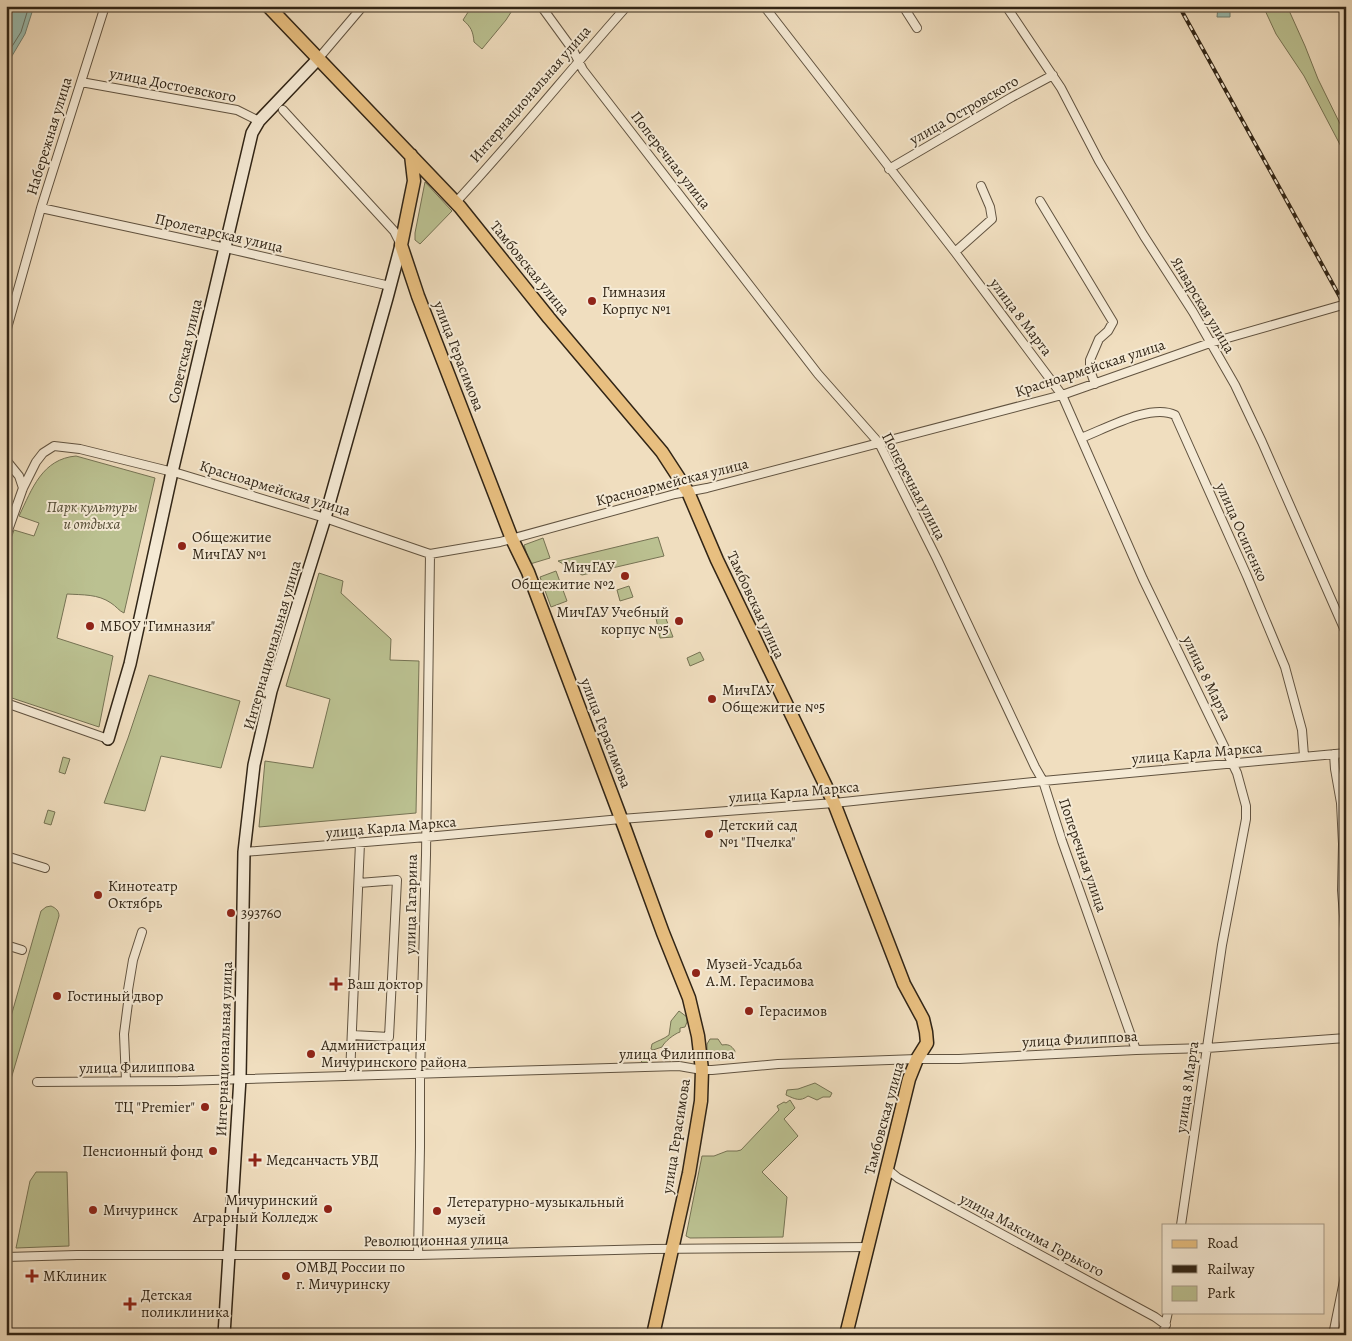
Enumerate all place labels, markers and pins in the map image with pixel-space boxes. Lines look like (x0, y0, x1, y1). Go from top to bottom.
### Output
place label: Гимназия Корпус №1 (602, 282, 671, 319)
marker: Гимназия Корпус №1 (586, 295, 598, 307)
place label: Общежитие МичГАУ №1 (192, 527, 272, 564)
marker: Общежитие МичГАУ №1 (176, 540, 188, 552)
place label: МичГАУ Общежитие №2 (511, 557, 615, 594)
marker: МичГАУ Общежитие №2 (619, 570, 631, 582)
place label: МичГАУ Учебный корпус №5 (556, 602, 669, 639)
marker: МичГАУ Учебный корпус №5 (673, 615, 685, 627)
place label: МБОУ "Гимназия" (100, 616, 215, 636)
marker: МБОУ "Гимназия" (84, 620, 96, 632)
place label: МичГАУ Общежитие №5 (722, 680, 825, 717)
marker: МичГАУ Общежитие №5 (706, 693, 718, 705)
place label: Детский сад №1 "Пчелка" (719, 815, 798, 852)
marker: Детский сад №1 "Пчелка" (703, 828, 715, 840)
place label: Кинотеатр Октябрь (108, 876, 178, 913)
marker: Кинотеатр Октябрь (92, 889, 104, 901)
place label: 393760 (241, 903, 282, 923)
marker: 393760 (225, 907, 237, 919)
place label: Музей-Усадьба А.М. Герасимова (705, 954, 814, 991)
marker: Музей-Усадьба А.М. Герасимова (690, 967, 702, 979)
place label: Ваш доктор (347, 974, 423, 994)
marker: Ваш доктор (329, 977, 343, 991)
place label: Гостиный двор (67, 986, 163, 1006)
marker: Гостиный двор (51, 990, 63, 1002)
place label: Герасимов (759, 1001, 827, 1021)
marker: Герасимов (743, 1005, 755, 1017)
place label: Администрация Мичуринского района (320, 1035, 467, 1072)
marker: Администрация Мичуринского района (305, 1048, 317, 1060)
place label: ТЦ "Premier" (115, 1097, 195, 1117)
marker: ТЦ "Premier" (199, 1101, 211, 1113)
place label: Пенсионный фонд (82, 1141, 203, 1161)
marker: Пенсионный фонд (207, 1145, 219, 1157)
place label: Медсанчасть УВД (266, 1150, 379, 1170)
marker: Медсанчасть УВД (248, 1153, 262, 1167)
place label: Мичуринский Аграрный Колледж (192, 1190, 318, 1227)
place label: Летературно-музыкальный музей (447, 1192, 624, 1229)
place label: Мичуринск (103, 1200, 178, 1220)
marker: Мичуринский Аграрный Колледж (322, 1203, 334, 1215)
marker: Мичуринск (87, 1204, 99, 1216)
marker: Летературно-музыкальный музей (431, 1205, 443, 1217)
place label: ОМВД России по г. Мичуринску (296, 1257, 405, 1294)
place label: МКлиник (43, 1266, 107, 1286)
marker: МКлиник (25, 1269, 39, 1283)
marker: ОМВД России по г. Мичуринску (280, 1270, 292, 1282)
place label: Детская поликлиника (141, 1285, 229, 1322)
marker: Детская поликлиника (123, 1297, 137, 1311)

